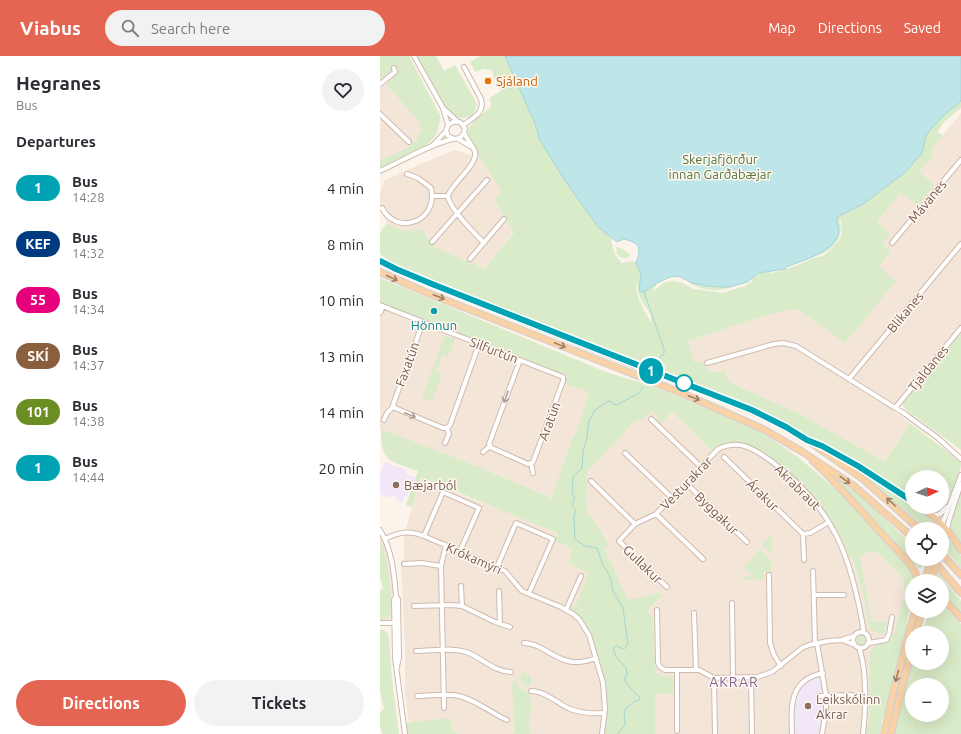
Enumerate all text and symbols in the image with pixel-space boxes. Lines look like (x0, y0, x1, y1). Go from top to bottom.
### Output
search box (105, 10, 385, 46)
text: Viabus (20, 17, 81, 39)
icon: search (119, 17, 141, 39)
text: Search here (151, 20, 230, 37)
text: Map (768, 20, 796, 36)
text: Directions (818, 20, 882, 36)
text: Saved (904, 20, 941, 36)
button: heart (322, 69, 364, 111)
text: Hegranes (16, 72, 101, 94)
place label: Sjáland (496, 74, 538, 88)
marker: Sjáland (483, 76, 493, 86)
text: Bus (16, 98, 37, 112)
text: Departures (16, 133, 96, 150)
park label: Skerjafjörður innan Garðabæjar (669, 152, 772, 181)
text: Bus (72, 173, 98, 190)
street label: Mávanes (905, 177, 949, 225)
text: 1 (34, 180, 42, 196)
text: 4 min (327, 180, 364, 197)
text: 14:28 (72, 190, 105, 204)
text: Bus (72, 229, 98, 246)
text: KEF (25, 236, 51, 252)
text: 8 min (327, 236, 364, 253)
text: 14:32 (72, 246, 105, 260)
one-way arrow (385, 275, 397, 282)
text: Bus (72, 285, 98, 302)
street label: Blikanes (884, 289, 926, 335)
text: 55 (30, 292, 46, 308)
text: 10 min (318, 292, 364, 309)
one-way arrow (433, 294, 445, 302)
text: 14:34 (72, 302, 105, 316)
marker: Hönnun (429, 306, 439, 316)
place label: Hönnun (411, 318, 457, 332)
street label: Silfurtún (468, 334, 520, 366)
street label: Faxatún (393, 340, 421, 388)
text: Bus (72, 341, 98, 358)
one-way arrow (554, 342, 566, 350)
street label: Tjaldanes (905, 342, 951, 394)
text: SKÍ (27, 348, 49, 364)
text: 13 min (318, 348, 364, 365)
text: 14:37 (72, 358, 105, 372)
line badge: 1 (638, 358, 664, 384)
text: 1 (647, 363, 655, 379)
unlabelled marker (675, 374, 693, 392)
one-way arrow (502, 390, 510, 402)
one-way arrow (688, 395, 700, 403)
text: Bus (72, 397, 98, 414)
street label: Aratún (536, 400, 562, 442)
text: 101 (26, 404, 50, 420)
text: 14 min (318, 404, 364, 421)
one-way arrow (404, 411, 416, 419)
text: 14:38 (72, 414, 105, 428)
text: Bus (72, 453, 98, 470)
street label: Vesturakrar (657, 454, 715, 512)
text: 1 (34, 460, 42, 476)
text: 20 min (318, 460, 364, 477)
street label: Akrabraut (772, 461, 824, 513)
text: 14:44 (72, 470, 105, 484)
north arrow (905, 470, 949, 514)
map controls (905, 470, 949, 722)
one-way arrow (839, 475, 850, 484)
street label: Árakur (744, 476, 783, 514)
place label: Bæjarból (404, 478, 457, 492)
marker: Bæjarból (391, 480, 401, 490)
street label: Byggakur (692, 489, 742, 537)
one-way arrow (885, 498, 896, 507)
button: locate (905, 522, 949, 566)
street label: Krókamýri (444, 540, 504, 576)
street label: Gullakur (621, 542, 665, 586)
button: layers (905, 574, 949, 618)
button: + (905, 626, 949, 670)
one-way arrow (893, 669, 900, 682)
district label: AKRAR (709, 674, 759, 690)
button: − (905, 678, 949, 722)
button: Directions (16, 680, 186, 726)
button: Tickets (194, 680, 364, 726)
place label: Leikskólinn Akrar (816, 692, 880, 721)
marker: Leikskólinn Akrar (803, 701, 813, 711)

